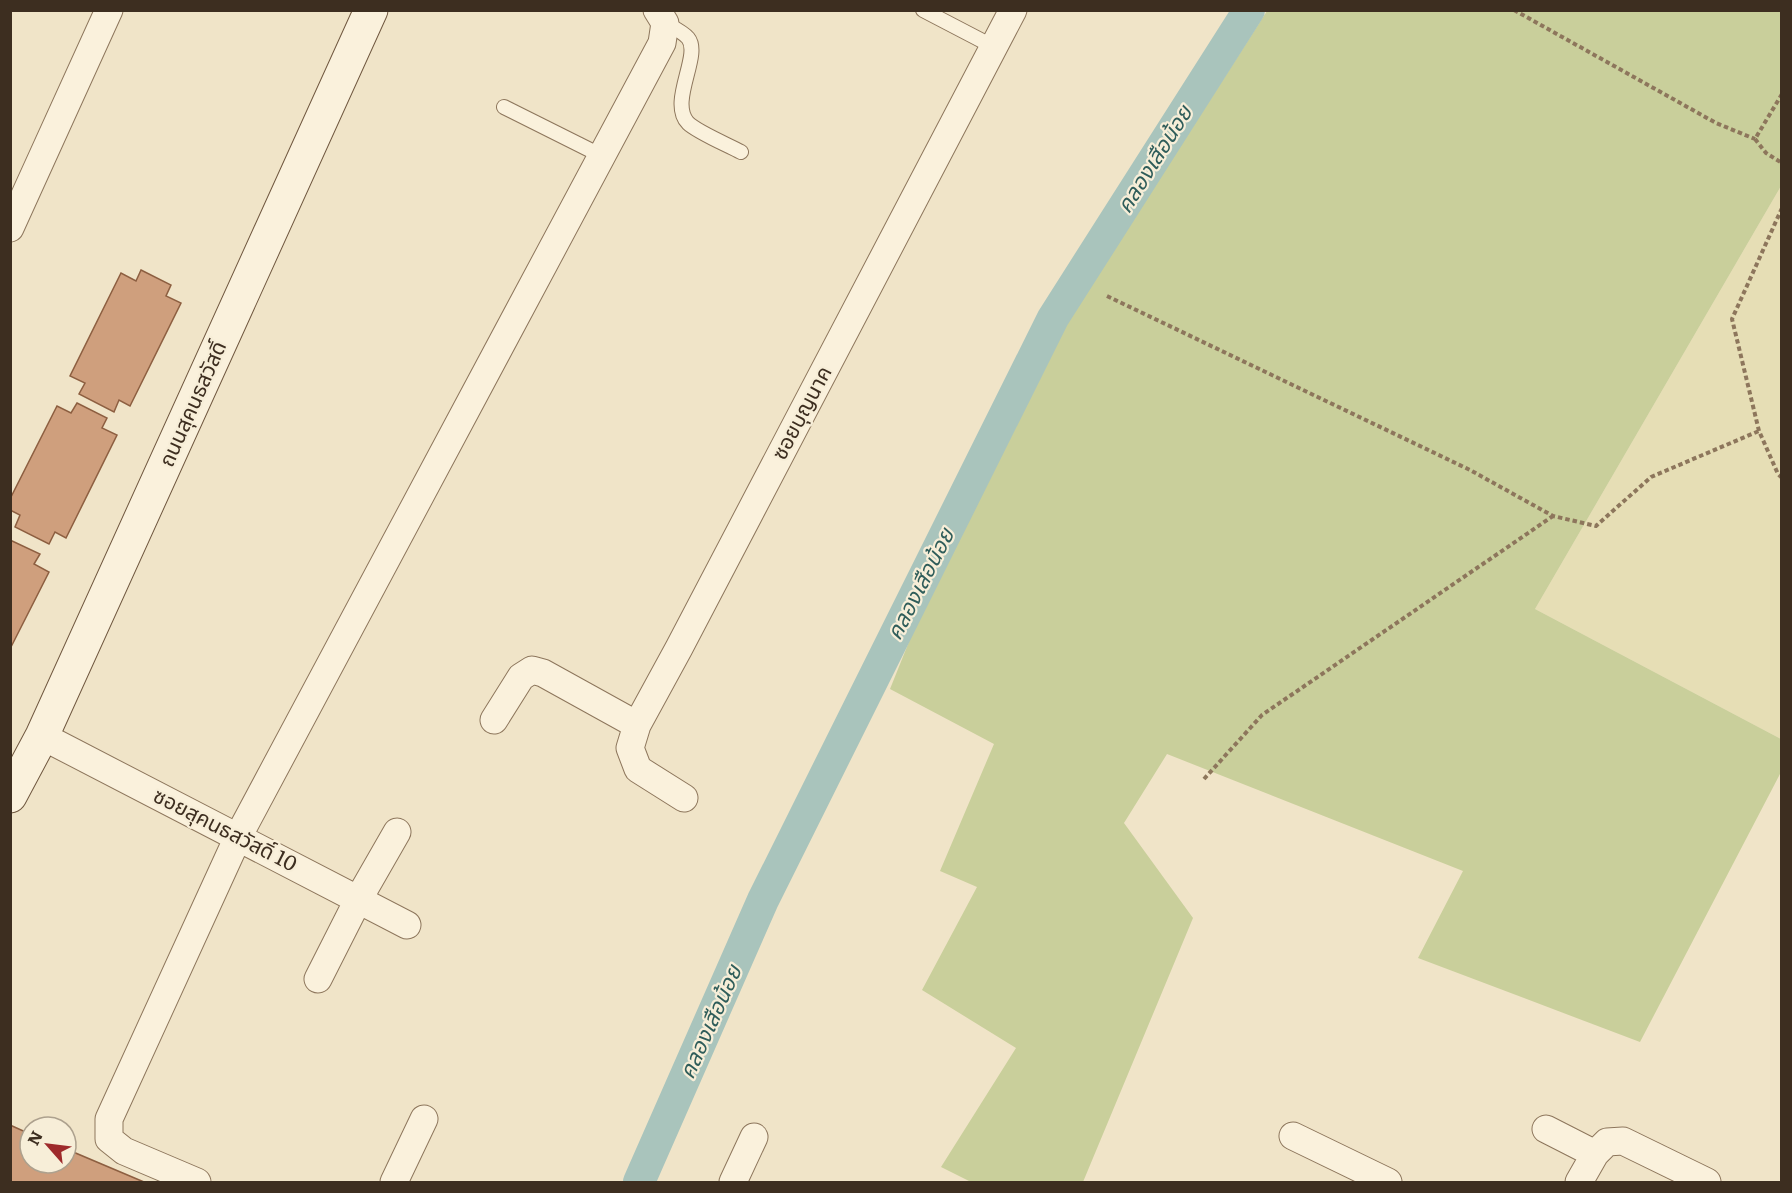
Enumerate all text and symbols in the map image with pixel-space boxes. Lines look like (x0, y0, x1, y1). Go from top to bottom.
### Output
water label: คลองเสือน้อย (1107, 96, 1200, 218)
street label: ถนนสุคนธสวัสดิ์ (149, 335, 232, 471)
street label: ซอยบุญนาค (762, 359, 837, 464)
water label: คลองเสือน้อย (876, 520, 962, 645)
street label: ซอยสุคนธสวัสดิ์ 10 (149, 778, 303, 877)
water label: คลองเสือน้อย (669, 958, 749, 1083)
north arrow (18, 1115, 78, 1175)
text: N (20, 1126, 48, 1149)

